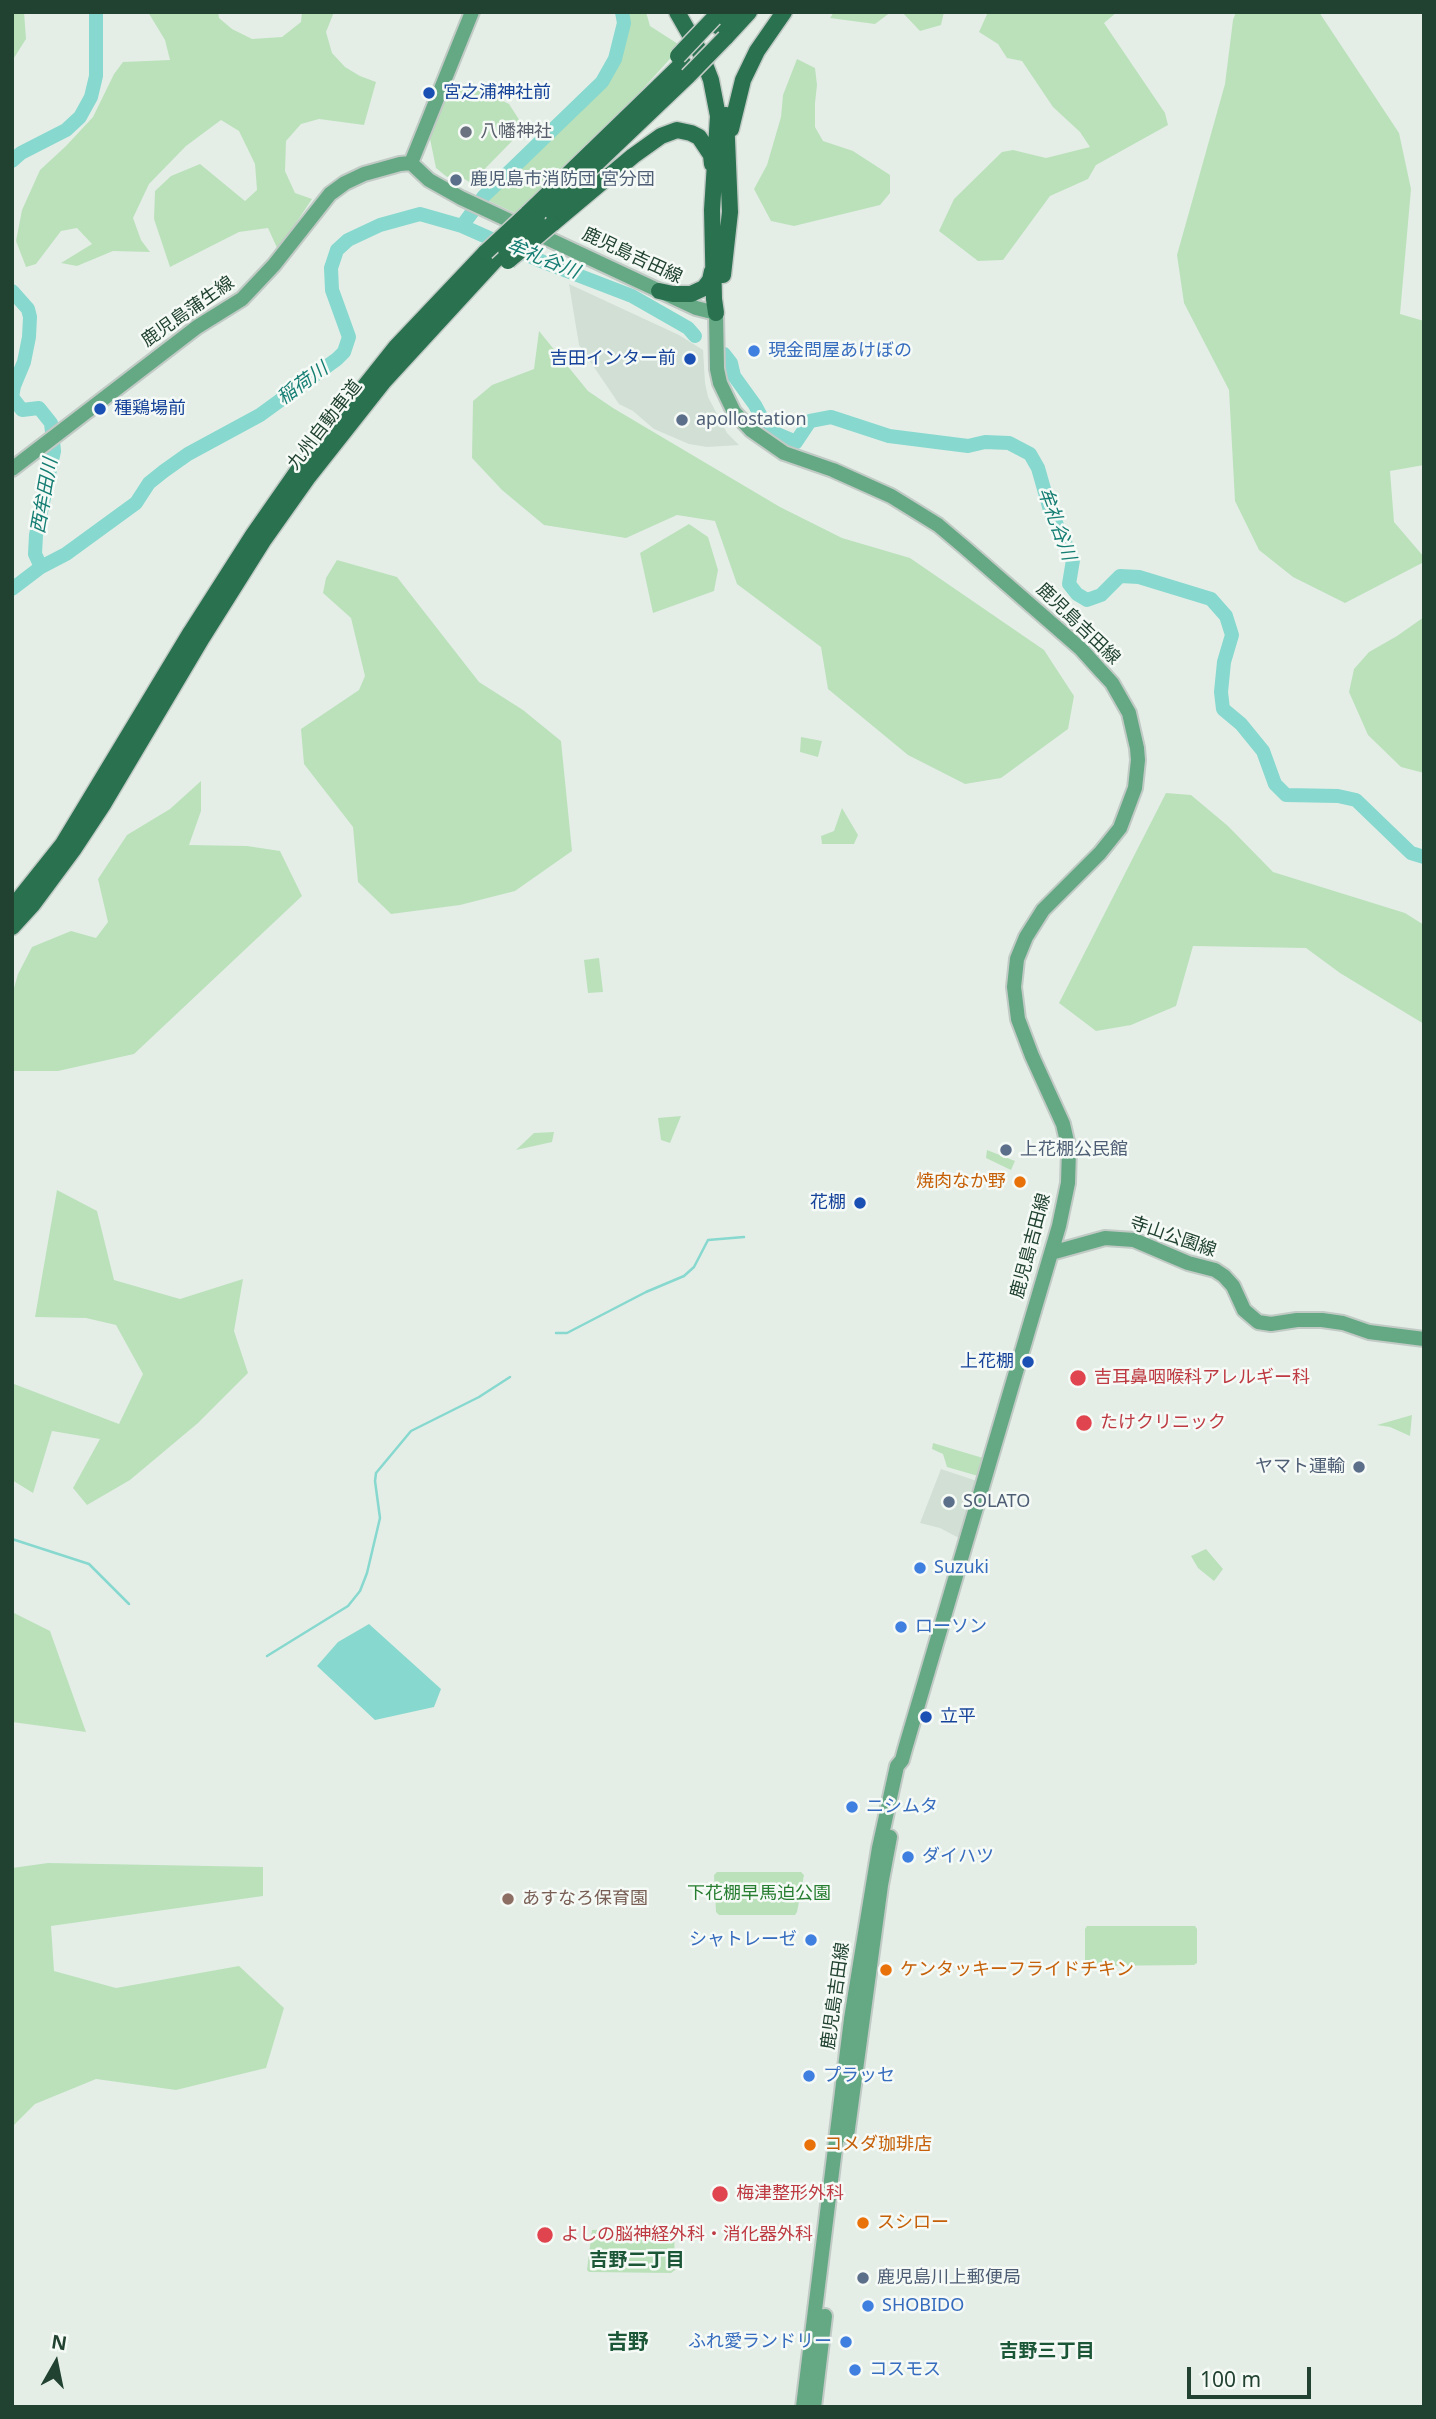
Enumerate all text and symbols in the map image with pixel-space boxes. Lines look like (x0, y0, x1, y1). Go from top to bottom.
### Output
place label: 宮之浦神社前 (443, 82, 551, 104)
marker: 宮之浦神社前 (421, 85, 437, 101)
place label: 八幡神社 (480, 121, 552, 143)
marker: 八幡神社 (458, 124, 474, 140)
place label: 鹿児島市消防団 宮分団 (470, 169, 655, 191)
marker: 鹿児島市消防団 宮分団 (448, 172, 464, 188)
street label: 鹿児島吉田線 (578, 223, 686, 289)
water label: 牟礼谷川 (503, 234, 583, 284)
street label: 鹿児島蒲生線 (138, 272, 238, 352)
place label: 現金問屋あけぼの (768, 340, 912, 362)
marker: 現金問屋あけぼの (746, 343, 762, 359)
place label: 吉田インター前 (550, 348, 676, 370)
marker: 吉田インター前 (682, 351, 698, 367)
water label: 稲荷川 (273, 358, 333, 410)
street label: 九州自動車道 (283, 376, 367, 474)
place label: 種鶏場前 (114, 398, 186, 420)
marker: 種鶏場前 (92, 401, 108, 417)
place label: apollostation (696, 409, 807, 431)
marker: apollostation (674, 412, 690, 428)
water label: 西牟田川 (27, 457, 63, 535)
water label: 牟礼谷川 (1032, 484, 1080, 564)
street label: 鹿児島吉田線 (1032, 579, 1124, 669)
place label: 上花棚公民館 (1020, 1139, 1128, 1161)
marker: 上花棚公民館 (998, 1142, 1014, 1158)
place label: 焼肉なか野 (916, 1171, 1006, 1193)
marker: 焼肉なか野 (1012, 1174, 1028, 1190)
street label: 鹿児島吉田線 (1007, 1191, 1055, 1301)
place label: 花棚 (810, 1192, 846, 1214)
marker: 花棚 (852, 1195, 868, 1211)
street label: 寺山公園線 (1127, 1212, 1219, 1262)
place label: 上花棚 (960, 1351, 1014, 1373)
marker: 上花棚 (1020, 1354, 1036, 1370)
place label: 吉耳鼻咽喉科アレルギー科 (1094, 1367, 1310, 1389)
marker: 吉耳鼻咽喉科アレルギー科 (1068, 1368, 1088, 1388)
place label: たけクリニック (1100, 1412, 1226, 1434)
marker: たけクリニック (1074, 1413, 1094, 1433)
place label: ヤマト運輸 (1255, 1456, 1345, 1478)
marker: ヤマト運輸 (1351, 1459, 1367, 1475)
place label: SOLATO (963, 1491, 1030, 1513)
marker: SOLATO (941, 1494, 957, 1510)
place label: Suzuki (934, 1557, 989, 1579)
marker: Suzuki (912, 1560, 928, 1576)
place label: ローソン (915, 1616, 987, 1638)
marker: ローソン (893, 1619, 909, 1635)
place label: 立平 (940, 1706, 976, 1728)
marker: 立平 (918, 1709, 934, 1725)
place label: ニシムタ (866, 1796, 938, 1818)
marker: ニシムタ (844, 1799, 860, 1815)
place label: ダイハツ (922, 1846, 994, 1868)
marker: ダイハツ (900, 1849, 916, 1865)
park label: 下花棚早馬迫公園 (687, 1883, 831, 1905)
place label: あすなろ保育園 (522, 1888, 648, 1910)
marker: あすなろ保育園 (500, 1891, 516, 1907)
place label: シャトレーゼ (689, 1929, 797, 1951)
marker: シャトレーゼ (803, 1932, 819, 1948)
street label: 鹿児島吉田線 (818, 1941, 854, 2051)
place label: ケンタッキーフライドチキン (900, 1959, 1134, 1981)
marker: ケンタッキーフライドチキン (878, 1962, 894, 1978)
place label: プラッセ (823, 2065, 895, 2087)
marker: プラッセ (801, 2068, 817, 2084)
place label: コメダ珈琲店 (824, 2134, 932, 2156)
marker: コメダ珈琲店 (802, 2137, 818, 2153)
place label: 梅津整形外科 (736, 2183, 844, 2205)
marker: 梅津整形外科 (710, 2184, 730, 2204)
place label: スシロー (877, 2212, 949, 2234)
marker: スシロー (855, 2215, 871, 2231)
place label: よしの脳神経外科・消化器外科 (561, 2224, 813, 2246)
marker: よしの脳神経外科・消化器外科 (535, 2225, 555, 2245)
district label: 吉野二丁目 (590, 2250, 684, 2272)
place label: 鹿児島川上郵便局 (877, 2267, 1021, 2289)
marker: 鹿児島川上郵便局 (855, 2270, 871, 2286)
place label: SHOBIDO (882, 2295, 964, 2317)
marker: SHOBIDO (860, 2298, 876, 2314)
north arrow (21, 2328, 91, 2398)
text: N (50, 2328, 69, 2356)
district label: 吉野 (607, 2330, 649, 2356)
place label: ふれ愛ランドリー (688, 2331, 832, 2353)
marker: ふれ愛ランドリー (838, 2334, 854, 2350)
district label: 吉野三丁目 (1000, 2341, 1094, 2363)
scale bar (1191, 2352, 1315, 2396)
place label: コスモス (869, 2359, 941, 2381)
marker: コスモス (847, 2362, 863, 2378)
text: 100 m (1200, 2365, 1261, 2393)

